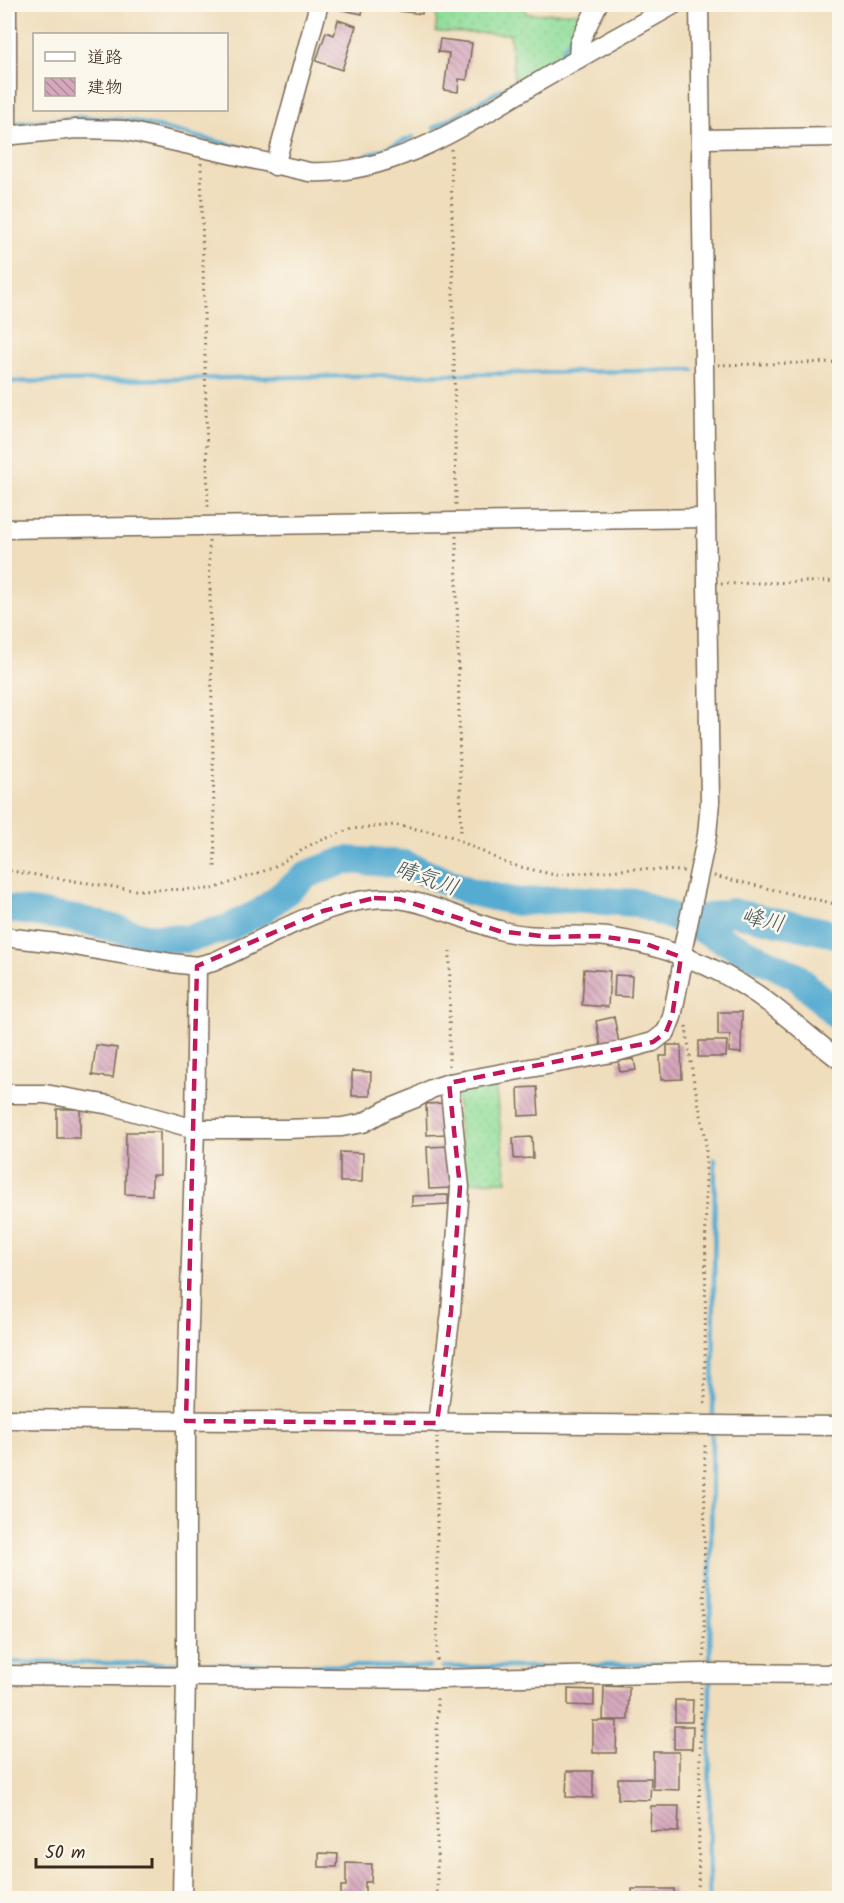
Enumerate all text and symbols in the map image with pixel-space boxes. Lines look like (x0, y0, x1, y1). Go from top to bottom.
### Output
legend (33, 33, 228, 111)
text: 道路 (87, 44, 123, 73)
text: 建物 (87, 74, 123, 103)
water label: 晴気川 (389, 852, 463, 907)
water label: 峰川 (737, 900, 788, 943)
scale bar (36, 1831, 152, 1869)
text: 50 m (45, 1839, 85, 1868)

